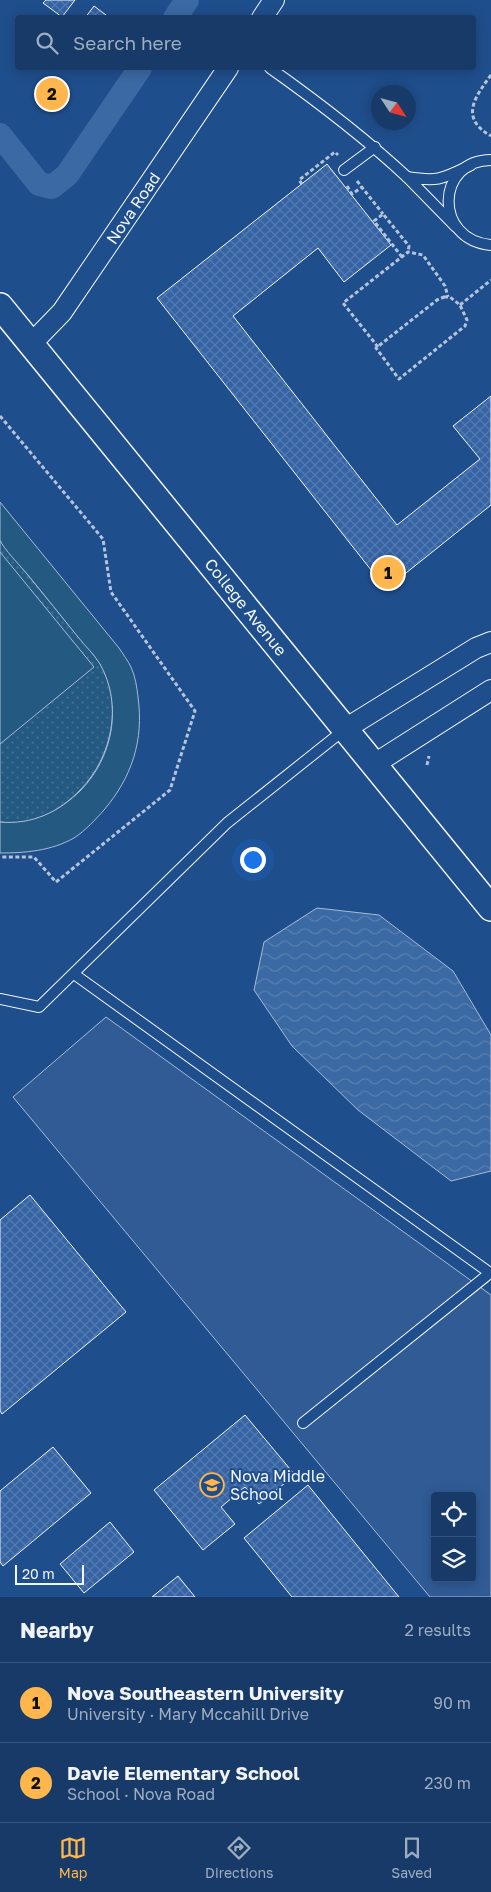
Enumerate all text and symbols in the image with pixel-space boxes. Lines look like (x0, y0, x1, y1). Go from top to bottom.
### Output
search box (15, 15, 476, 70)
icon: search (33, 29, 61, 57)
text: Search here (73, 31, 182, 54)
pin: 2 (36, 75, 68, 113)
north arrow (371, 85, 416, 130)
street label: Nova Road (102, 168, 164, 248)
street label: College Avenue (201, 554, 291, 660)
pin: 1 (372, 554, 404, 592)
your location (240, 847, 266, 873)
place label: Nova Middle School (230, 1466, 325, 1504)
school or university icon: Nova Middle School (199, 1472, 225, 1498)
map controls (431, 1492, 476, 1582)
button: locate (431, 1492, 476, 1537)
button: layers (431, 1537, 476, 1582)
scale bar (15, 1562, 84, 1585)
text: 20 m (22, 1565, 55, 1582)
text: Nearby (20, 1617, 94, 1643)
text: 2 results (405, 1620, 471, 1640)
text: Nova Southeastern University (67, 1681, 344, 1704)
text: 1 (32, 1693, 40, 1713)
text: 90 m (433, 1693, 471, 1713)
text: University · Mary Mccahill Drive (67, 1704, 309, 1724)
text: Davie Elementary School (67, 1761, 300, 1784)
text: 2 (31, 1773, 41, 1793)
text: 230 m (424, 1773, 471, 1793)
text: School · Nova Road (67, 1784, 215, 1804)
tab: Map (59, 1834, 87, 1881)
tab: Directions (205, 1834, 274, 1881)
tab: Saved (391, 1834, 432, 1881)

